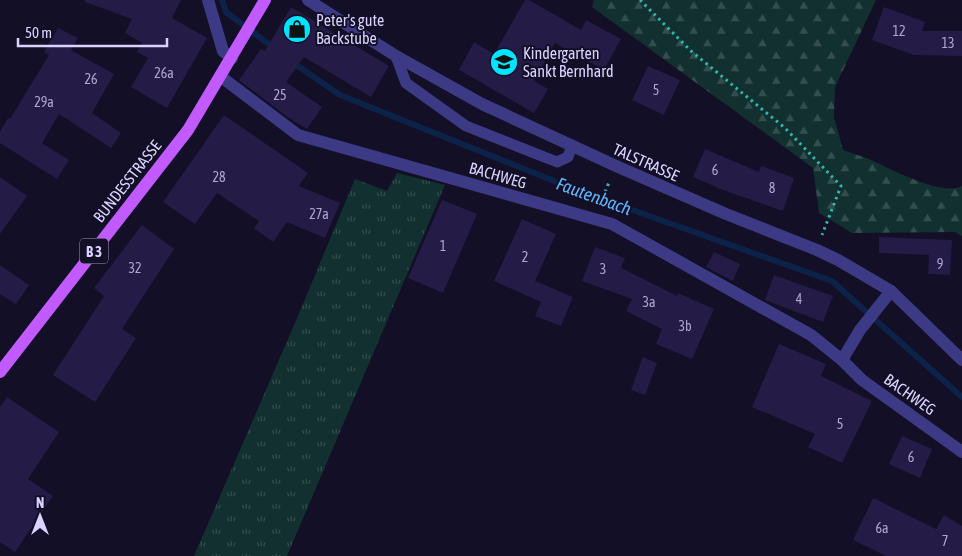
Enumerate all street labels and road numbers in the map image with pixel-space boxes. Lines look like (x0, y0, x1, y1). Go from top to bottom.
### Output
street label: BUNDESSTRASSE (89, 136, 165, 225)
street label: TALSTRASSE (610, 139, 682, 185)
street label: BACHWEG (467, 158, 529, 192)
road number: B 3 (80, 238, 108, 264)
street label: BACHWEG (881, 370, 939, 418)

